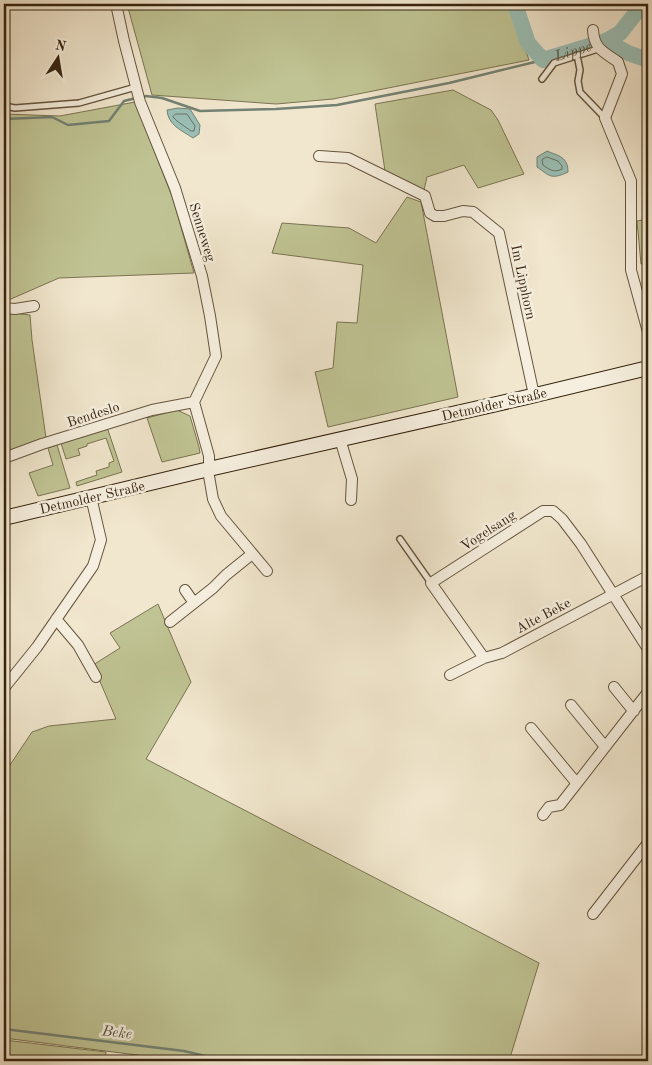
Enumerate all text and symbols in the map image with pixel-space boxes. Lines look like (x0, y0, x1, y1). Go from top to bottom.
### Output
north arrow (32, 32, 82, 82)
text: N (54, 38, 67, 54)
water label: Lippe (552, 40, 593, 65)
street label: Senneweg (186, 201, 218, 264)
street label: Im Lipphorn (508, 244, 538, 321)
street label: Detmolder Straße (440, 386, 548, 424)
street label: Bendeslo (65, 400, 121, 430)
street label: Detmolder Straße (38, 479, 146, 517)
street label: Vogelsang (459, 508, 519, 554)
street label: Alte Beke (514, 596, 573, 636)
water label: Beke (100, 1024, 133, 1043)

